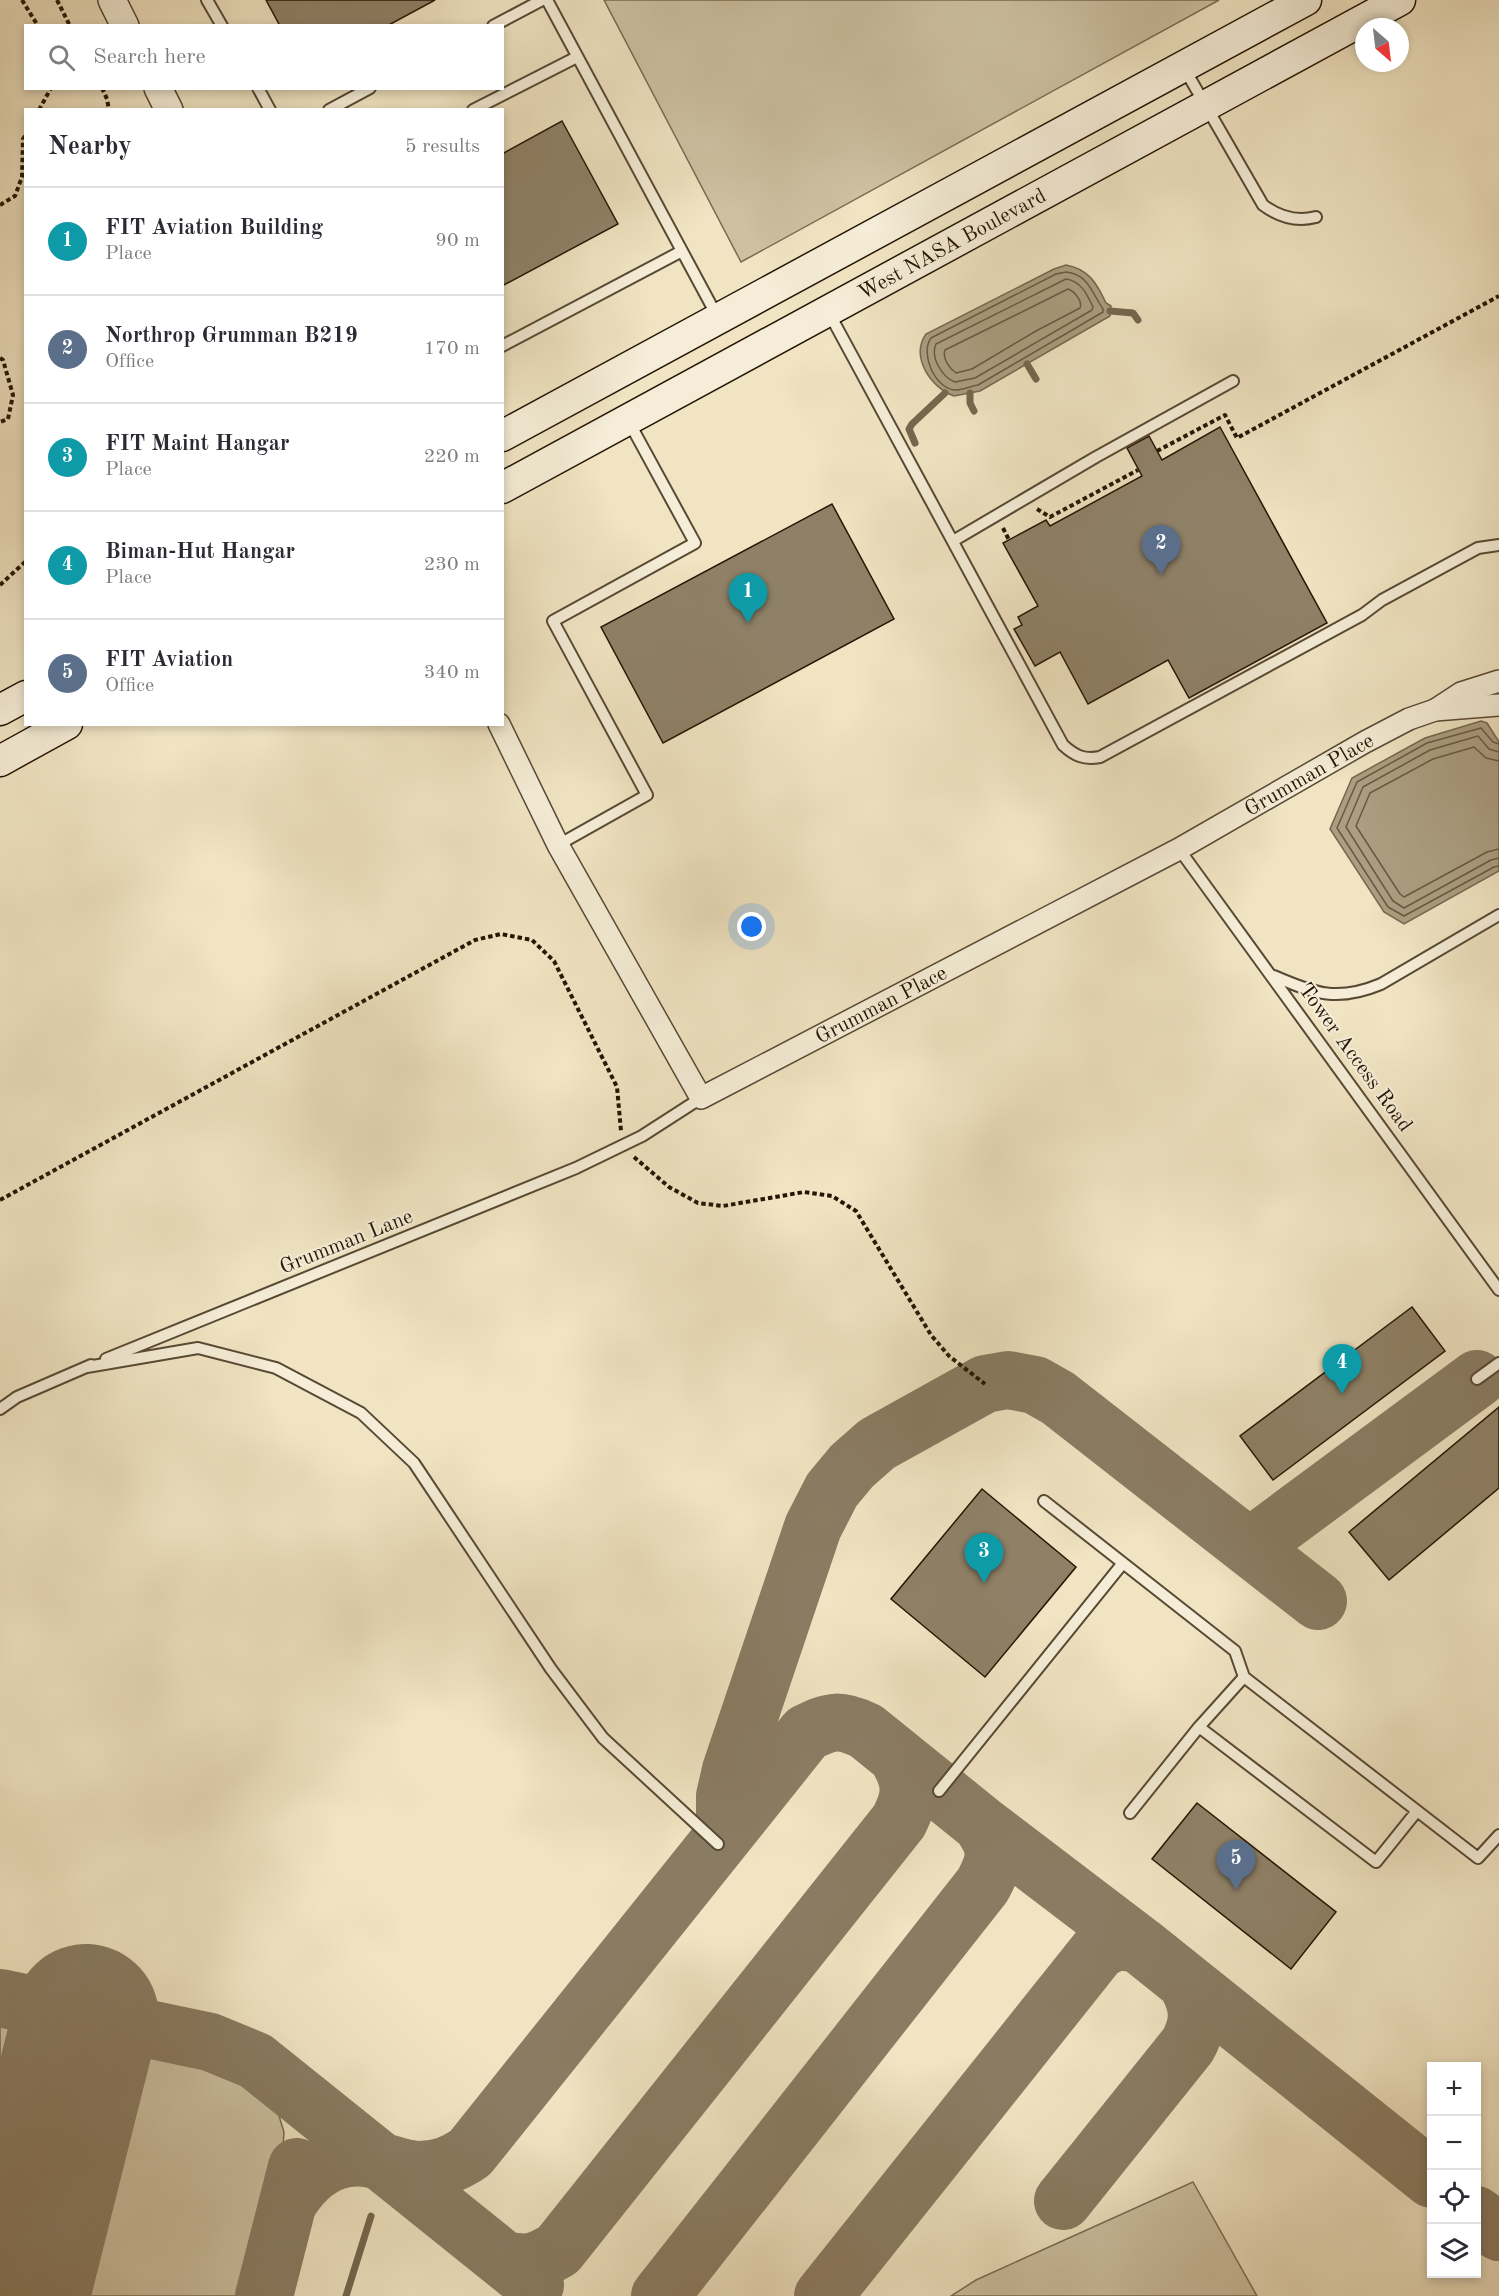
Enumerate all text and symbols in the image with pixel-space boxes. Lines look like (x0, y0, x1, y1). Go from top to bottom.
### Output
north arrow (1355, 18, 1409, 72)
search box (24, 24, 504, 90)
icon: search (45, 41, 78, 74)
text: Search here (93, 46, 206, 68)
text: Nearby (48, 134, 132, 160)
text: 5 results (405, 137, 480, 157)
street label: West NASA Boulevard (855, 185, 1050, 304)
text: FIT Aviation Building (105, 217, 323, 239)
text: 1 (62, 231, 73, 251)
text: 90 m (435, 231, 480, 251)
text: Place (105, 244, 152, 264)
text: Northrop Grumman B219 (105, 325, 358, 347)
text: 2 (62, 339, 73, 359)
text: 170 m (424, 339, 480, 359)
text: Office (105, 352, 154, 372)
text: FIT Maint Hangar (105, 433, 289, 455)
text: 3 (62, 447, 73, 467)
text: 220 m (424, 447, 480, 467)
text: Place (105, 460, 152, 480)
pin: 2 (1142, 526, 1180, 575)
text: Biman-Hut Hangar (105, 541, 295, 563)
text: 4 (62, 555, 73, 575)
text: 230 m (424, 555, 480, 575)
text: Place (105, 568, 152, 588)
pin: 1 (728, 574, 768, 623)
text: FIT Aviation (105, 649, 233, 671)
text: 5 (62, 663, 73, 683)
text: 340 m (424, 663, 480, 683)
text: Office (105, 676, 154, 696)
street label: Grumman Place (1241, 730, 1377, 821)
your location (737, 912, 766, 941)
street label: Grumman Place (812, 963, 951, 1048)
street label: Tower Access Road (1294, 980, 1416, 1136)
street label: Grumman Lane (277, 1206, 416, 1279)
pin: 4 (1322, 1344, 1362, 1394)
pin: 3 (964, 1534, 1004, 1583)
pin: 5 (1216, 1840, 1256, 1890)
map controls (1427, 2062, 1481, 2278)
button: + (1427, 2062, 1481, 2116)
button: − (1427, 2116, 1481, 2170)
button: locate (1427, 2170, 1481, 2224)
button: layers (1427, 2224, 1481, 2278)

